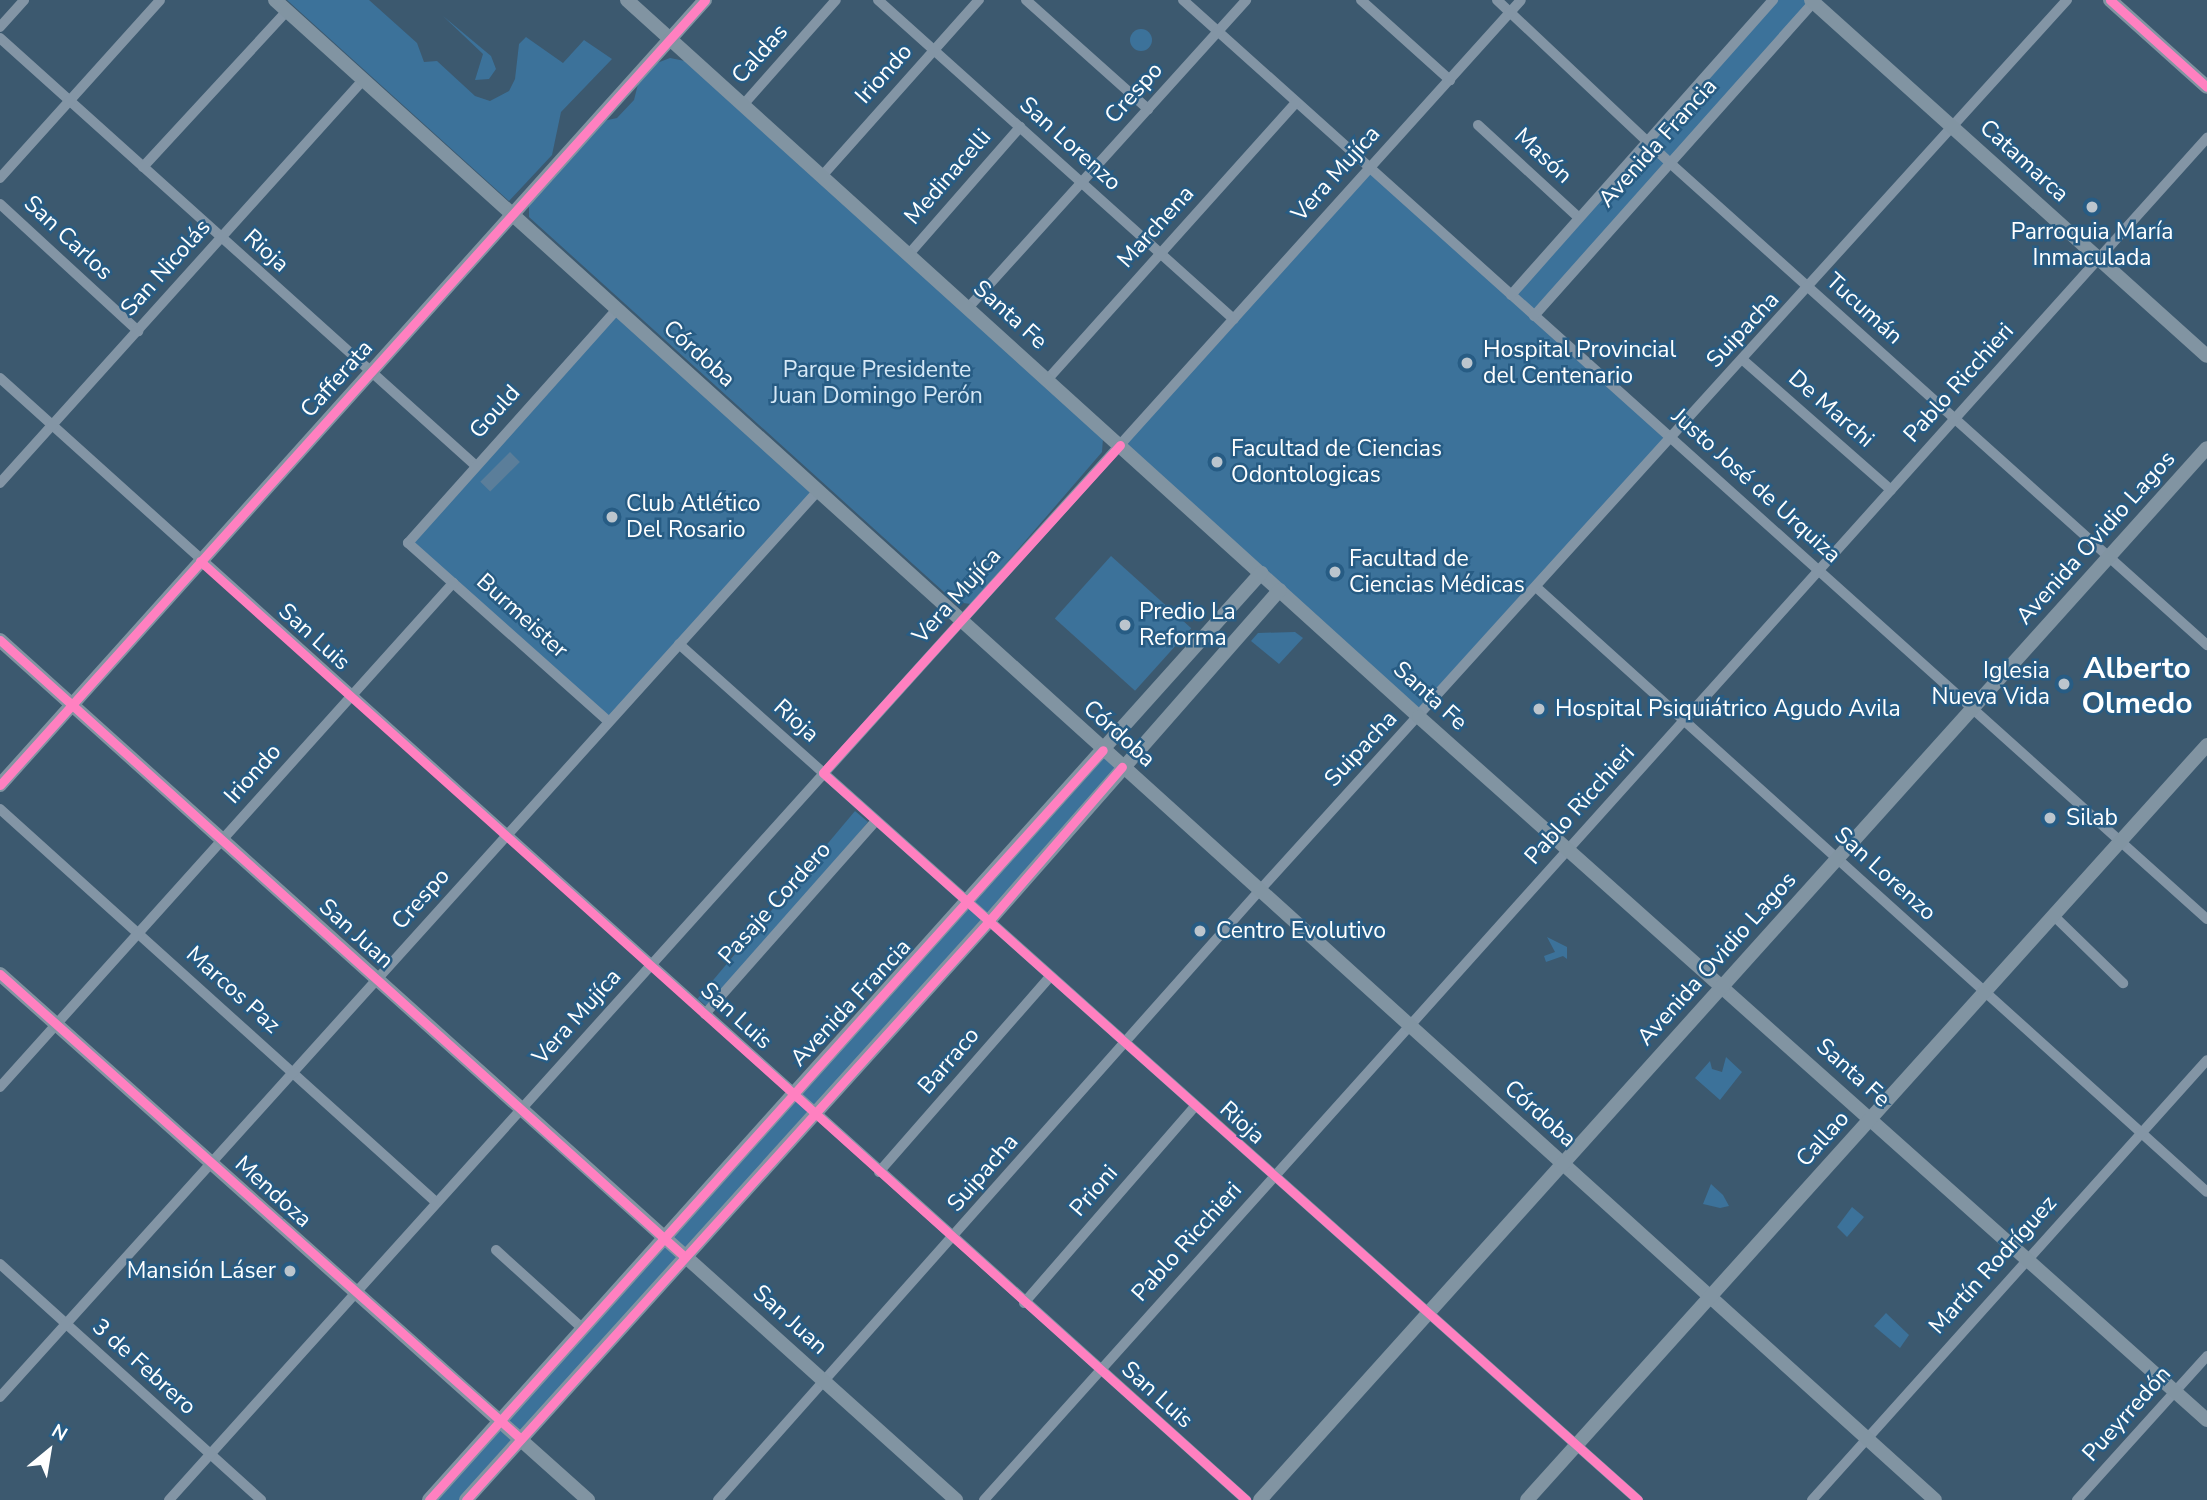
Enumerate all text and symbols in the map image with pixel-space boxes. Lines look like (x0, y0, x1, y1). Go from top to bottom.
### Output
street label: Caldas (726, 19, 794, 89)
street label: Iriondo (850, 38, 918, 110)
street label: Crespo (1099, 57, 1169, 129)
street label: Avenida Francia (1593, 73, 1723, 213)
street label: San Lorenzo (1014, 91, 1126, 197)
street label: Catamarca (1974, 114, 2074, 208)
street label: Vera Mujíca (1286, 121, 1386, 227)
street label: Masón (1508, 122, 1578, 190)
street label: Medinacelli (899, 124, 997, 230)
street label: Marchena (1112, 180, 1200, 274)
street label: San Carlos (18, 190, 118, 286)
marker: Parroquia María Inmaculada (2084, 199, 2100, 215)
street label: San Nicolás (115, 214, 217, 322)
place label: Parroquia María Inmaculada (2011, 218, 2173, 272)
street label: Rioja (238, 224, 294, 278)
street label: Tucumán (1820, 267, 1908, 351)
street label: Santa Fe (967, 275, 1053, 355)
street label: Suipacha (1701, 286, 1785, 374)
street label: Córdoba (657, 315, 741, 393)
street label: Pablo Ricchieri (1898, 318, 2020, 448)
street label: Cafferata (295, 335, 379, 423)
place label: Hospital Provincial del Centenario (1483, 336, 1676, 390)
marker: Hospital Provincial del Centenario (1457, 353, 1477, 373)
park label: Parque Presidente Juan Domingo Perón (771, 356, 983, 410)
street label: De Marchi (1783, 364, 1879, 454)
street label: Gould (464, 380, 526, 444)
street label: Justo José de Urquiza (1666, 403, 1846, 569)
place label: Facultad de Ciencias Odontologicas (1231, 435, 1442, 489)
street label: Avenida Ovidio Lagos (2011, 445, 2181, 631)
marker: Facultad de Ciencias Odontologicas (1209, 454, 1225, 470)
place label: Club Atlético Del Rosario (626, 490, 761, 544)
marker: Club Atlético Del Rosario (604, 509, 620, 525)
street label: Vera Mujíca (907, 543, 1007, 649)
place label: Facultad de Ciencias Médicas (1349, 545, 1525, 599)
marker: Facultad de Ciencias Médicas (1327, 564, 1343, 580)
street label: Burmeister (471, 568, 573, 664)
street label: San Luis (272, 598, 356, 676)
place label: Predio La Reforma (1139, 598, 1236, 652)
marker: Predio La Reforma (1117, 617, 1133, 633)
district label: Alberto Olmedo (2082, 651, 2192, 722)
street label: Santa Fe (1387, 656, 1473, 736)
place label: Iglesia Nueva Vida (1931, 657, 2050, 711)
marker: Iglesia Nueva Vida (2056, 676, 2072, 692)
street label: Rioja (768, 694, 824, 748)
street label: Córdoba (1077, 695, 1161, 773)
place label: Hospital Psiquiátrico Agudo Avila (1555, 695, 1901, 723)
marker: Hospital Psiquiátrico Agudo Avila (1529, 699, 1549, 719)
street label: Suipacha (1319, 705, 1403, 793)
street label: Iriondo (219, 738, 287, 810)
street label: Pablo Ricchieri (1519, 740, 1641, 870)
place label: Silab (2066, 804, 2118, 832)
marker: Silab (2040, 808, 2060, 828)
street label: San Lorenzo (1829, 821, 1941, 927)
street label: Pasaje Cordero (713, 836, 837, 970)
street label: Crespo (386, 863, 456, 935)
street label: Avenida Ovidio Lagos (1632, 866, 1802, 1052)
street label: San Juan (313, 893, 399, 975)
place label: Centro Evolutivo (1216, 917, 1386, 945)
marker: Centro Evolutivo (1190, 921, 1210, 941)
street label: Avenida Francia (785, 934, 917, 1072)
street label: Marcos Paz (180, 941, 286, 1039)
street label: Vera Mujíca (527, 964, 627, 1070)
street label: San Luis (694, 977, 778, 1055)
street label: Barraco (913, 1022, 985, 1100)
street label: Santa Fe (1810, 1033, 1896, 1113)
street label: Córdoba (1498, 1075, 1582, 1153)
street label: Rioja (1214, 1096, 1270, 1150)
street label: Callao (1791, 1105, 1855, 1173)
street label: Suipacha (942, 1129, 1024, 1217)
street label: Mendoza (229, 1150, 317, 1234)
street label: Prioni (1064, 1160, 1124, 1222)
street label: Pablo Ricchieri (1126, 1177, 1248, 1307)
street label: Martín Rodríguez (1923, 1190, 2063, 1340)
place label: Mansión Láser (127, 1257, 276, 1285)
marker: Mansión Láser (282, 1263, 298, 1279)
street label: San Juan (747, 1279, 833, 1361)
street label: 3 de Febrero (86, 1313, 202, 1421)
street label: San Luis (1115, 1356, 1199, 1434)
street label: Pueyrredón (2077, 1361, 2177, 1467)
north arrow (14, 1416, 84, 1486)
text: N (47, 1418, 72, 1448)

